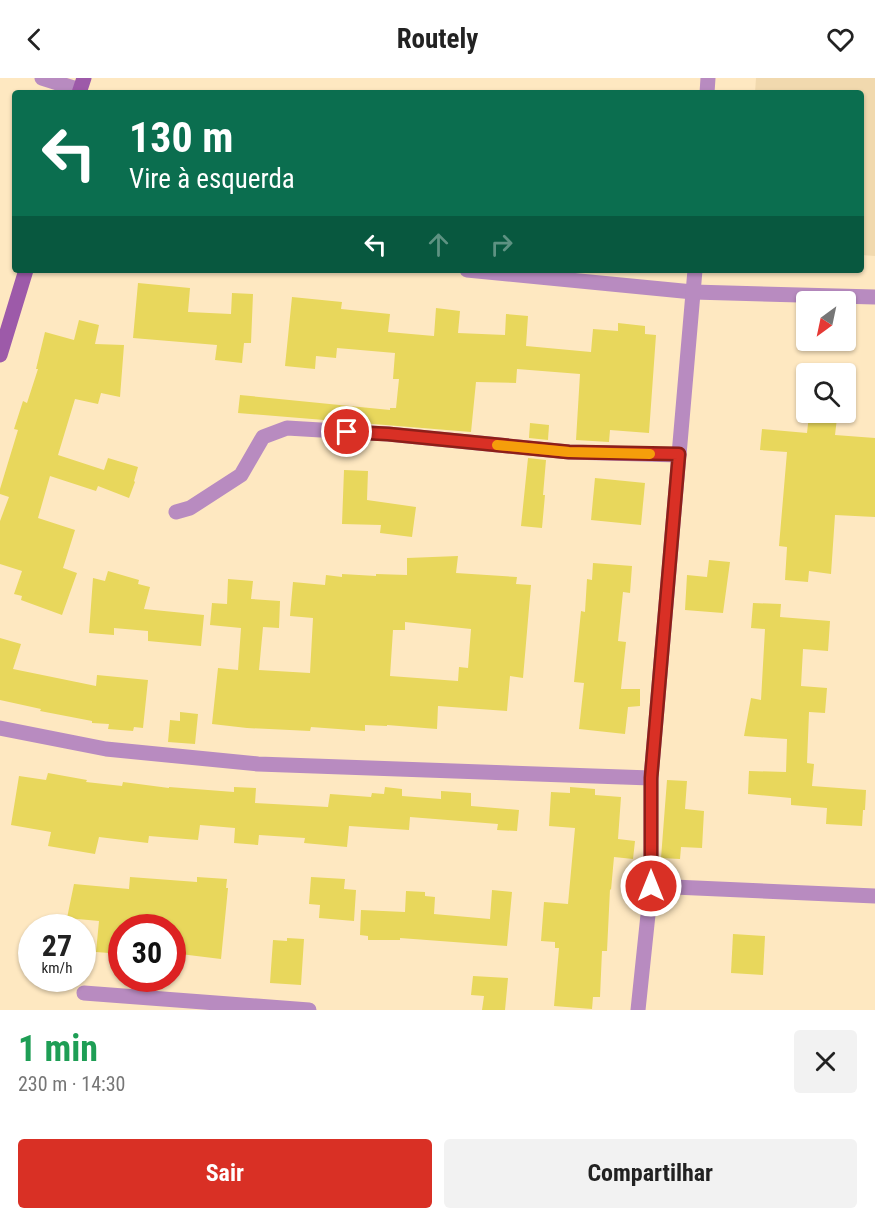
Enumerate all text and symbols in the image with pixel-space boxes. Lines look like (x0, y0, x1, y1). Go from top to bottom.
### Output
icon: back (18, 23, 51, 56)
text: Routely (397, 23, 478, 55)
icon: heart (824, 23, 857, 56)
text: 130 m (129, 113, 234, 162)
icon: left (30, 114, 108, 192)
text: Vire à esquerda (129, 163, 295, 195)
icon: left (359, 228, 392, 261)
icon: ahead (422, 228, 455, 261)
icon: right (485, 228, 518, 261)
north arrow (796, 291, 856, 351)
map controls (796, 291, 856, 423)
button: search (796, 363, 856, 423)
pin (321, 406, 372, 457)
icon: arrive (330, 415, 363, 448)
position arrow (619, 854, 683, 918)
speed limit sign: 30 (108, 914, 186, 992)
text: 27 (42, 928, 72, 963)
text: km/h (42, 959, 72, 977)
text: 1 min (18, 1028, 98, 1070)
button: close (794, 1030, 857, 1093)
text: 230 m · 14:30 (18, 1072, 125, 1096)
button: Sair (18, 1139, 432, 1208)
button: Compartilhar (444, 1139, 857, 1208)

